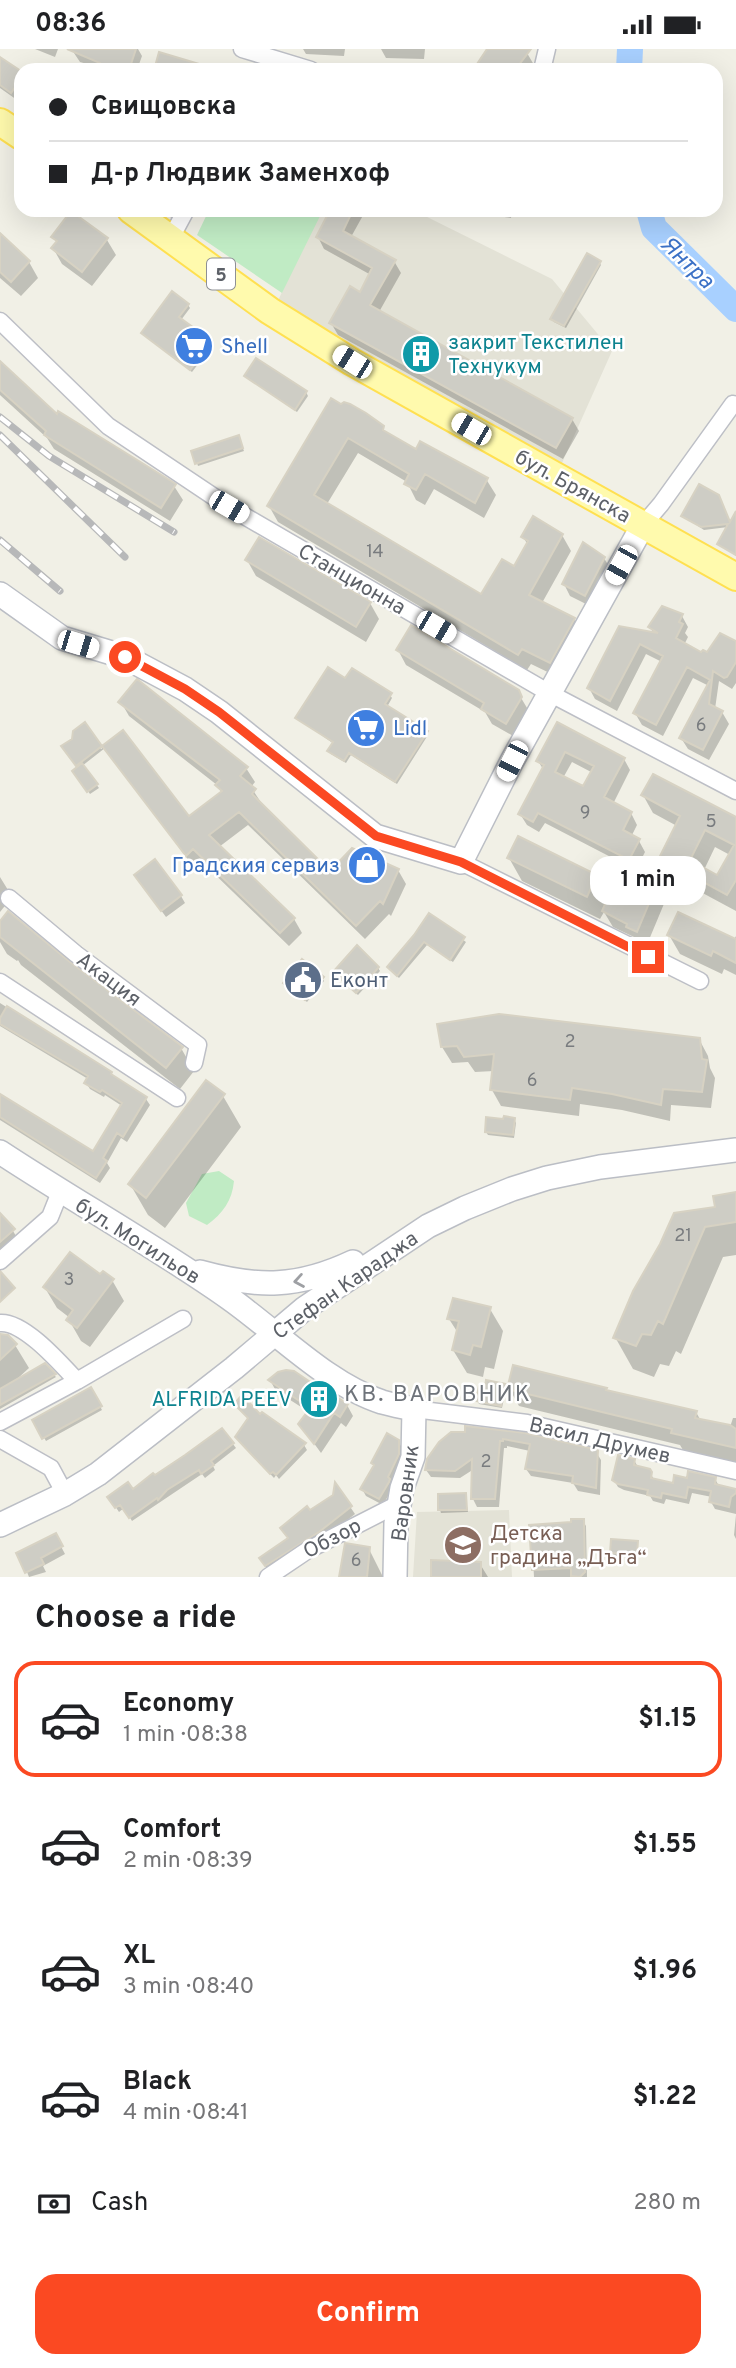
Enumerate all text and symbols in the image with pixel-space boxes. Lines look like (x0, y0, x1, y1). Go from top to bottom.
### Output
text: 08:36 (35, 8, 106, 41)
text: Свищовска (91, 91, 236, 124)
text: Д-р Людвик Заменхоф (91, 158, 390, 191)
water label: Янтра (653, 231, 719, 296)
road number: 5 (207, 259, 235, 290)
supermarket icon: Shell (173, 325, 215, 367)
place label: закрит Текстилен Технукум (448, 330, 624, 381)
building icon: закрит Текстилен Технукум (400, 333, 442, 375)
place label: Shell (221, 334, 268, 361)
car (329, 342, 376, 382)
car (448, 409, 495, 449)
street label: бул. Брянска (510, 444, 635, 530)
car (206, 487, 253, 527)
street label: Станционна (292, 539, 410, 622)
house number: 14 (366, 541, 384, 564)
car (602, 542, 641, 588)
car (413, 607, 460, 647)
car (55, 628, 102, 660)
route start (109, 641, 141, 673)
supermarket icon: Lidl (345, 707, 387, 749)
house number: 6 (696, 715, 706, 738)
place label: Lidl (393, 716, 427, 743)
car (494, 738, 531, 784)
house number: 9 (580, 802, 590, 825)
house number: 5 (705, 811, 717, 834)
shop icon: Градския сервиз (346, 844, 388, 886)
place label: Градския сервиз (172, 853, 340, 880)
callout: 1 min (590, 855, 706, 905)
text: 1 min (620, 866, 676, 895)
route end (632, 941, 664, 973)
street label: Акация (70, 947, 146, 1013)
public building icon: Еконт (282, 959, 324, 1001)
place label: Еконт (330, 968, 388, 995)
house number: 2 (564, 1031, 576, 1054)
house number: 6 (527, 1070, 537, 1093)
street label: бул. Могильов (70, 1193, 205, 1292)
house number: 21 (674, 1225, 692, 1248)
street label: Стефан Караджа (268, 1226, 424, 1347)
house number: 3 (64, 1269, 74, 1292)
one-way arrow (293, 1273, 304, 1288)
building icon: ALFRIDA PEEV (298, 1378, 340, 1420)
district label: КВ. ВАРОВНИК (344, 1381, 532, 1410)
place label: ALFRIDA PEEV (151, 1387, 292, 1414)
street label: Васил Друмев (526, 1412, 673, 1471)
street label: Варовник (386, 1443, 427, 1543)
house number: 2 (480, 1451, 492, 1474)
street label: Обзор (299, 1513, 367, 1566)
place label: Детска градина „Дъга“ (490, 1521, 647, 1572)
school or university icon: Детска градина „Дъга“ (442, 1524, 484, 1566)
house number: 6 (351, 1550, 361, 1573)
text: Choose a ride (35, 1599, 236, 1639)
icon: car (39, 1688, 102, 1751)
text: Economy (123, 1688, 234, 1721)
text: $1.15 (638, 1703, 697, 1736)
text: 1 min · 08:38 (123, 1721, 248, 1750)
icon: car (39, 1814, 102, 1877)
text: Comfort (123, 1814, 221, 1847)
text: $1.55 (633, 1829, 697, 1862)
text: 2 min · 08:39 (123, 1847, 253, 1876)
icon: car (39, 1940, 102, 2003)
text: XL (123, 1940, 155, 1973)
text: $1.96 (633, 1955, 697, 1988)
text: 3 min · 08:40 (123, 1973, 254, 2002)
icon: car (39, 2066, 102, 2129)
text: Black (123, 2066, 192, 2099)
text: $1.22 (633, 2081, 697, 2114)
text: 4 min · 08:41 (123, 2099, 249, 2128)
icon: cash (35, 2185, 73, 2223)
text: Cash (91, 2187, 148, 2220)
text: 280 m (633, 2189, 701, 2218)
button: Confirm (35, 2274, 701, 2354)

